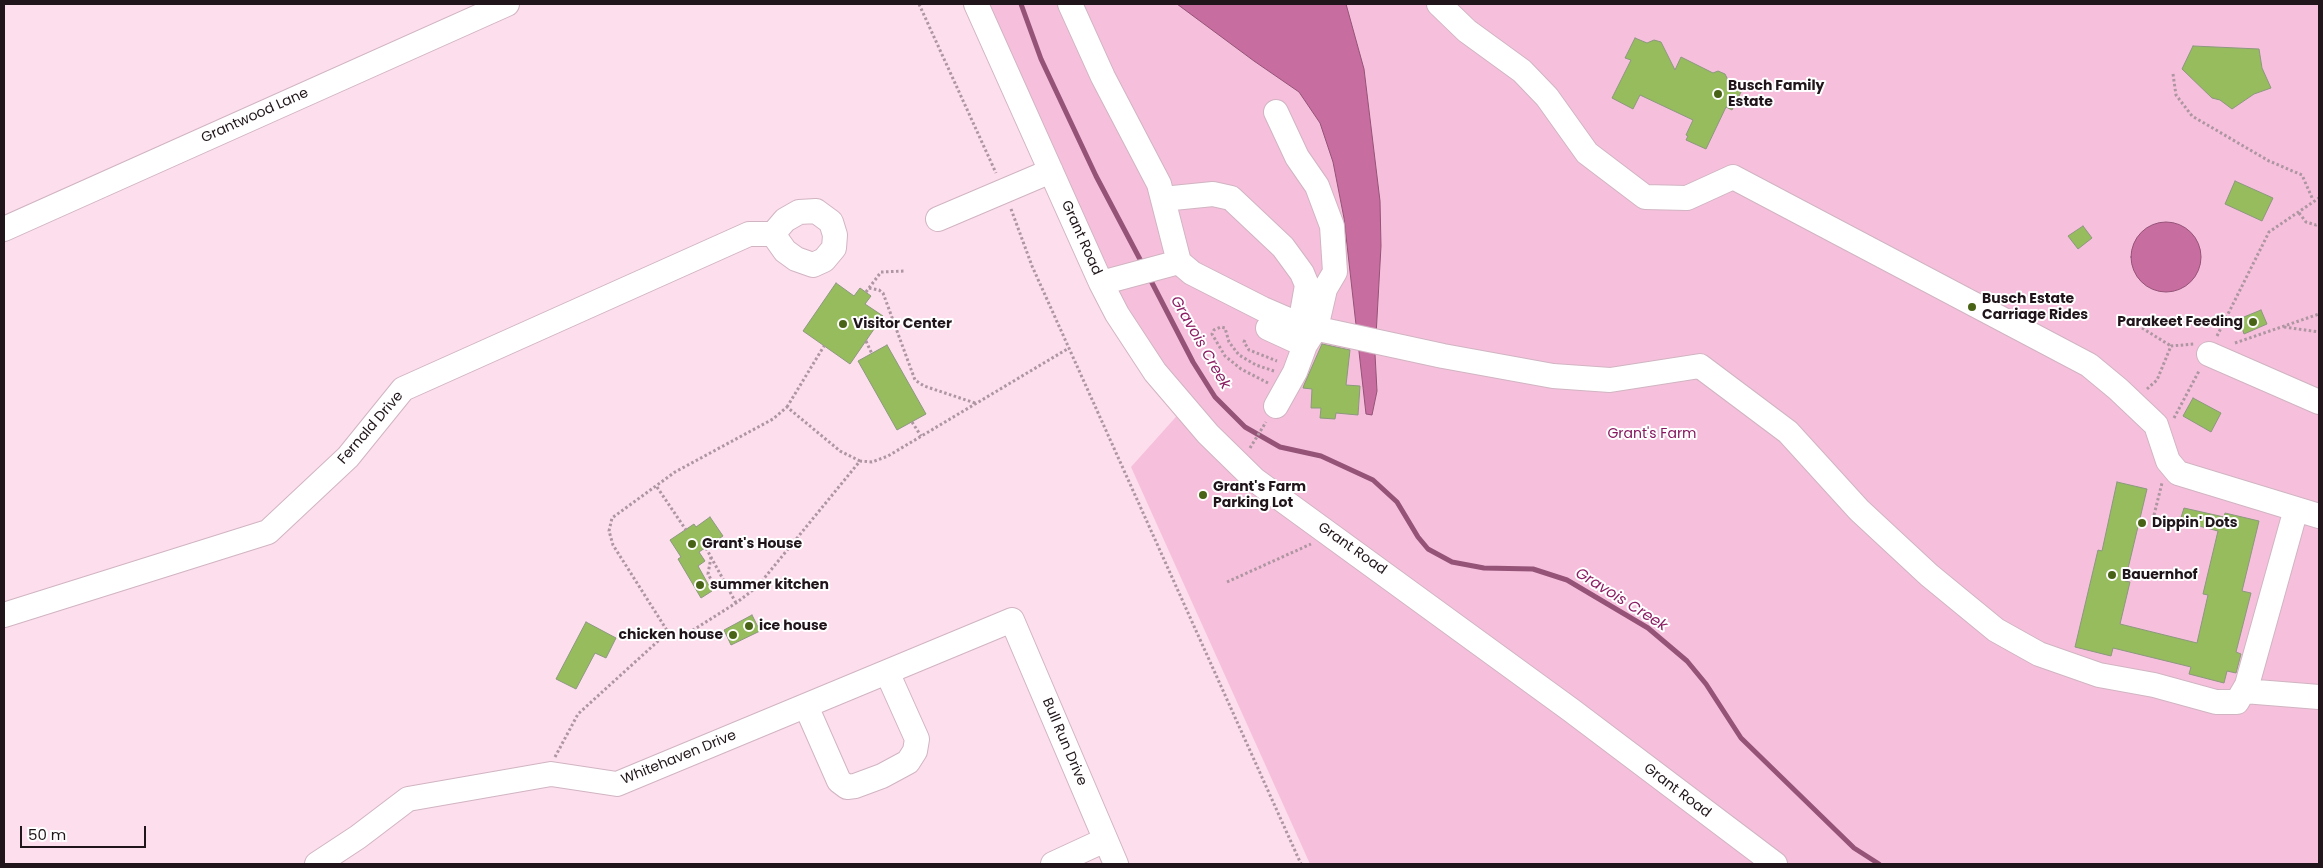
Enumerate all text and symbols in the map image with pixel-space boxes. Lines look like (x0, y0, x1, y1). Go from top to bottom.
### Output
place label: Busch Family Estate (1728, 78, 1824, 110)
street label: Grantwood Lane (199, 85, 311, 147)
marker: Busch Family Estate (1712, 88, 1724, 100)
street label: Grant Road (1057, 198, 1105, 278)
place label: Busch Estate Carriage Rides (1982, 291, 2088, 324)
water label: Gravois Creek (1166, 293, 1234, 393)
marker: Busch Estate Carriage Rides (1966, 301, 1978, 313)
place label: Parakeet Feeding (2117, 314, 2243, 330)
place label: Visitor Center (853, 316, 952, 332)
marker: Parakeet Feeding (2247, 316, 2259, 328)
marker: Visitor Center (837, 318, 849, 330)
street label: Fernald Drive (335, 388, 407, 468)
park label: Grant's Farm (1607, 426, 1697, 442)
place label: Grant's Farm Parking Lot (1213, 479, 1306, 512)
marker: Grant's Farm Parking Lot (1197, 489, 1209, 501)
place label: Dippin' Dots (2152, 515, 2238, 531)
marker: Dippin' Dots (2136, 517, 2148, 529)
street label: Grant Road (1315, 519, 1389, 579)
place label: Grant's House (702, 536, 802, 552)
marker: Grant's House (686, 538, 698, 550)
water label: Gravois Creek (1572, 565, 1670, 635)
place label: Bauernhof (2122, 567, 2198, 583)
marker: Bauernhof (2106, 569, 2118, 581)
place label: summer kitchen (710, 577, 829, 593)
marker: summer kitchen (694, 579, 706, 591)
place label: ice house (759, 618, 827, 634)
marker: ice house (743, 620, 755, 632)
place label: chicken house (619, 627, 723, 643)
marker: chicken house (727, 629, 739, 641)
street label: Bull Run Drive (1038, 696, 1090, 788)
street label: Whitehaven Drive (619, 727, 739, 789)
street label: Grant Road (1640, 760, 1714, 822)
scale bar (22, 816, 149, 848)
text: 50 m (28, 824, 66, 845)

